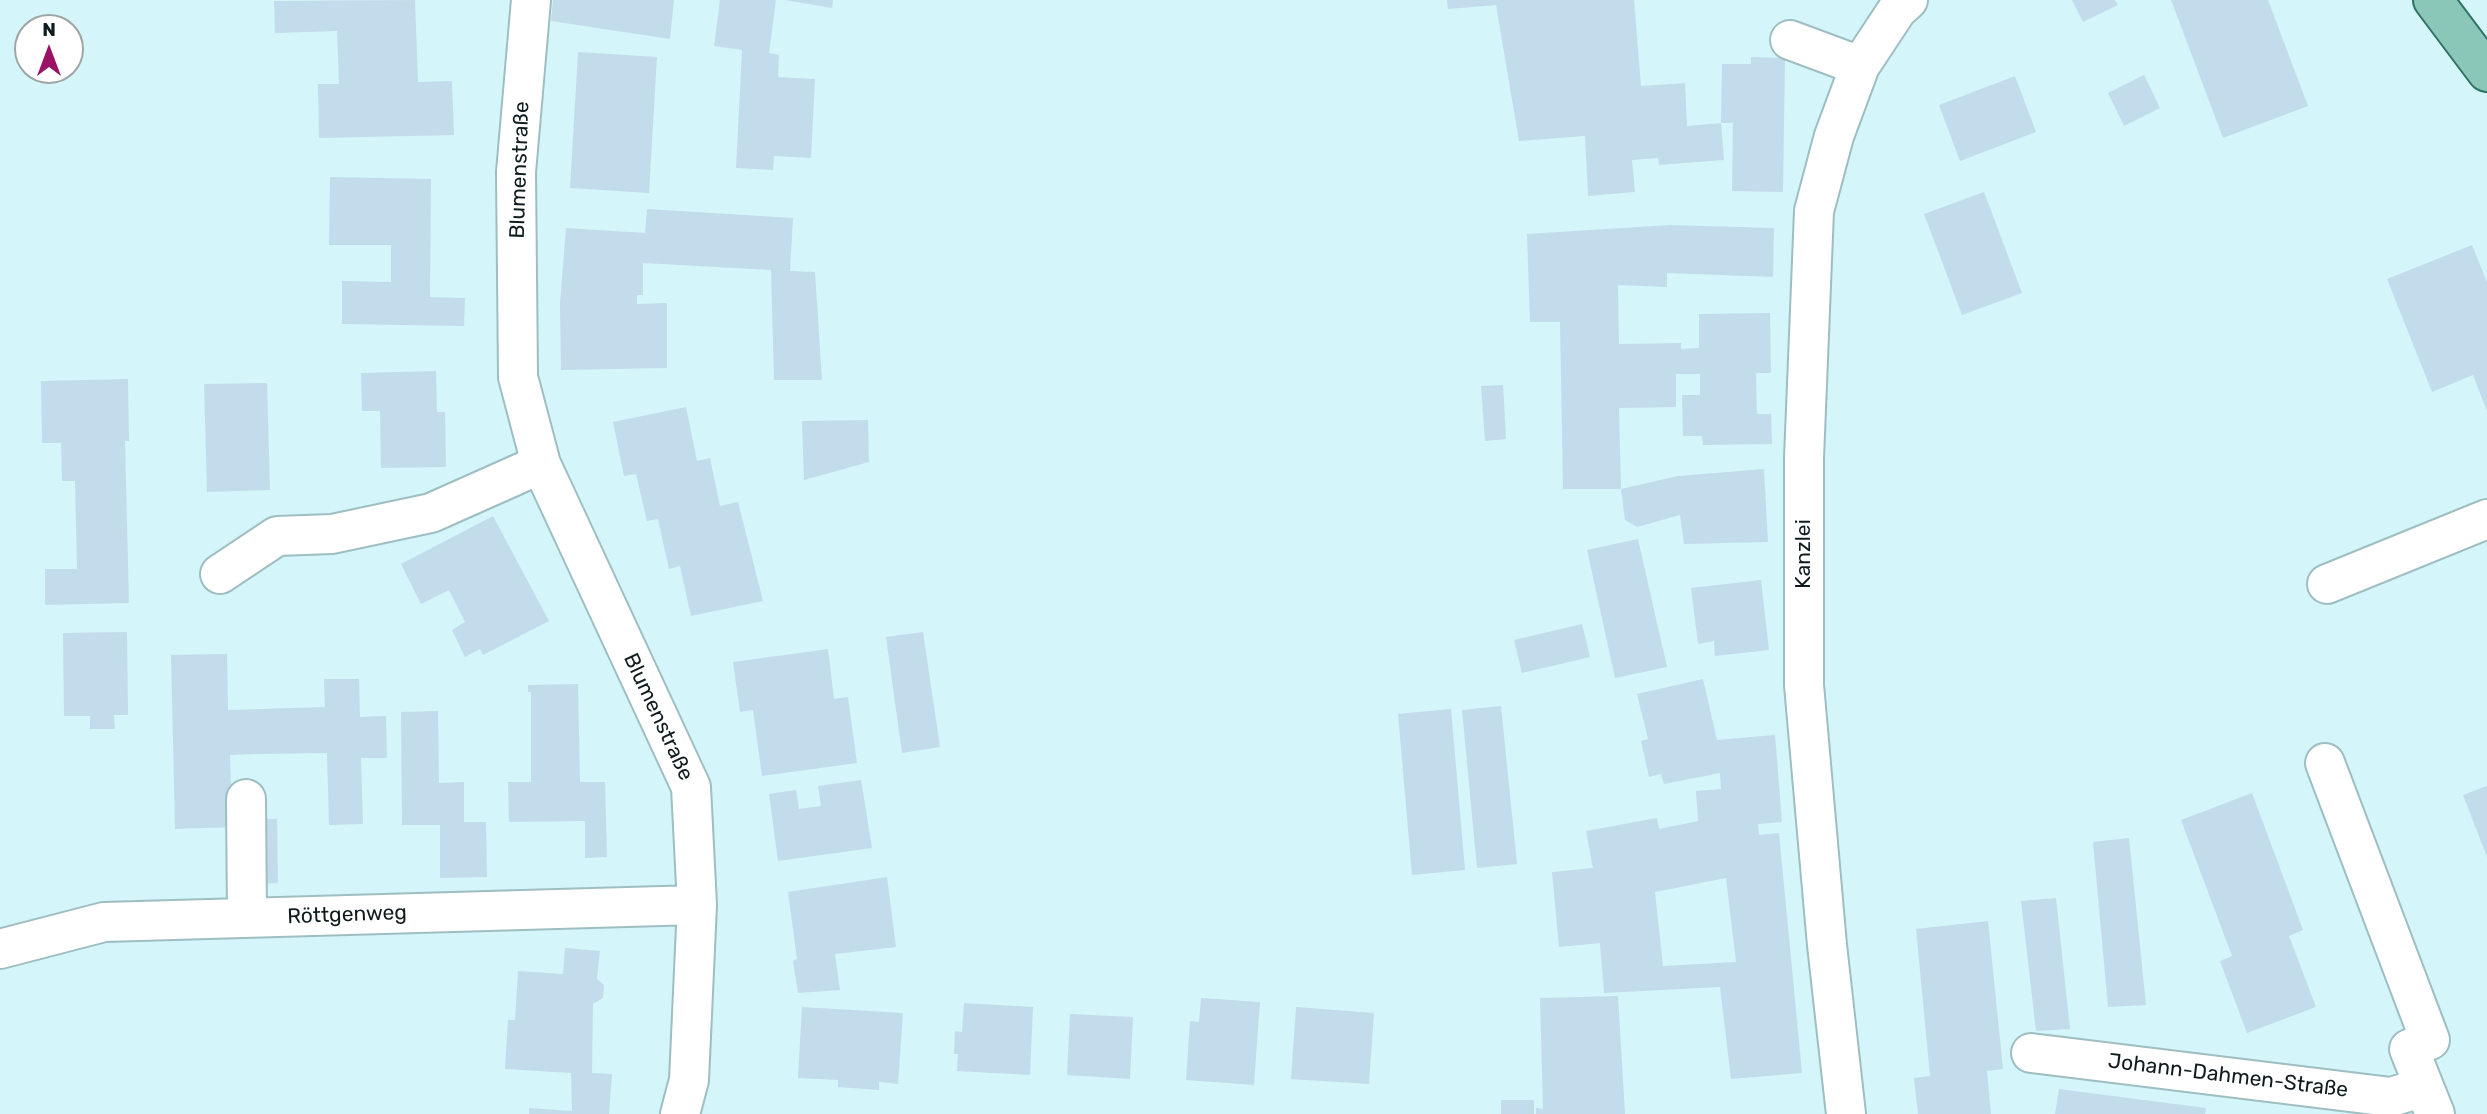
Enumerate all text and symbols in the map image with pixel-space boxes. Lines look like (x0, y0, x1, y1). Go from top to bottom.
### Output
north arrow (14, 14, 84, 84)
text: N (42, 18, 56, 41)
street label: Blumenstraße (505, 101, 535, 239)
street label: Kanzlei (1791, 519, 1817, 589)
street label: Blumenstraße (618, 649, 698, 785)
street label: Röttgenweg (287, 900, 407, 930)
street label: Johann-Dahmen-Straße (2106, 1049, 2350, 1103)

